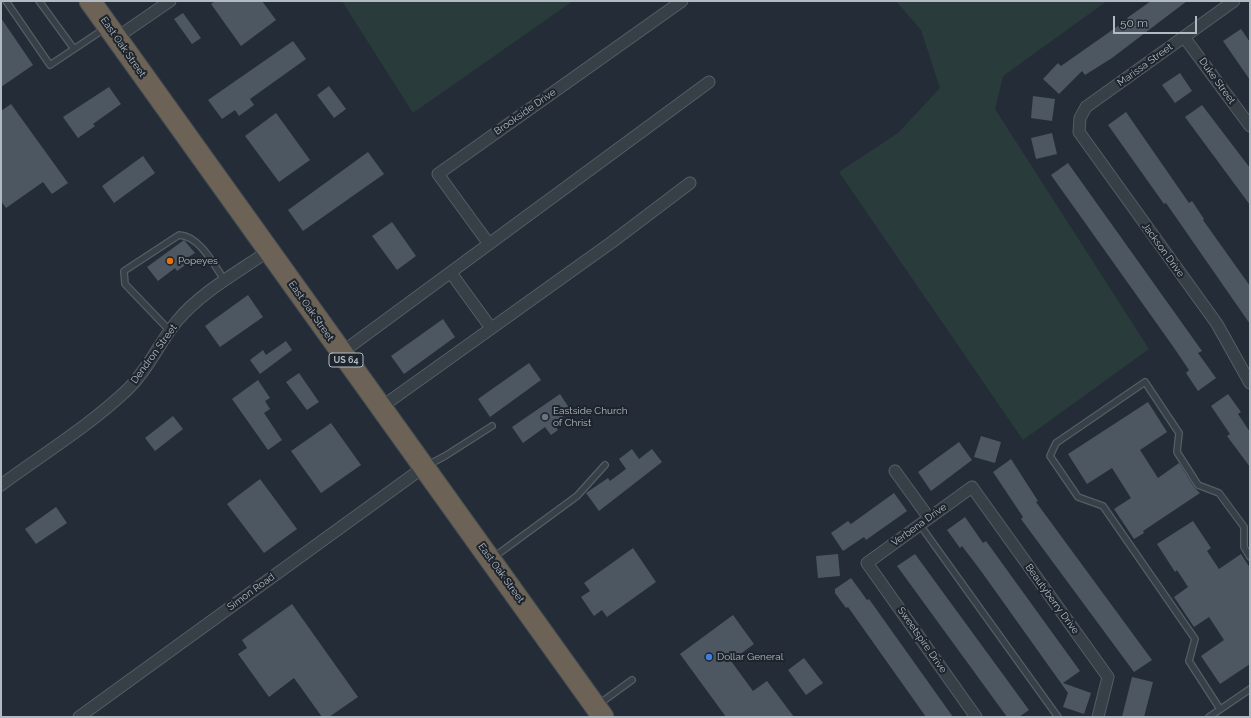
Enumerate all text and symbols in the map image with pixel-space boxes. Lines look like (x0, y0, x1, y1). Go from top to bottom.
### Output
scale bar (1115, 8, 1199, 34)
street label: East Oak Street (98, 15, 148, 79)
text: 50 m (1120, 16, 1148, 30)
street label: Marissa Street (1115, 41, 1175, 89)
street label: Duke Street (1196, 56, 1238, 106)
street label: Brookside Drive (492, 86, 558, 138)
street label: Jackson Drive (1139, 221, 1187, 279)
place label: Popeyes (178, 255, 218, 267)
marker: Popeyes (165, 256, 175, 266)
street label: East Oak Street (286, 279, 336, 343)
street label: Dendron Street (128, 322, 180, 386)
road number: US 64 (329, 353, 363, 367)
place label: Eastside Church of Christ (553, 405, 628, 428)
marker: Eastside Church of Christ (540, 412, 550, 422)
street label: Verbena Drive (889, 501, 949, 549)
street label: East Oak Street (475, 541, 527, 605)
street label: Beautyberry Drive (1023, 562, 1081, 636)
street label: Simon Road (225, 571, 277, 613)
street label: Sweetspire Drive (895, 605, 949, 675)
place label: Dollar General (717, 651, 783, 663)
marker: Dollar General (704, 652, 714, 662)

